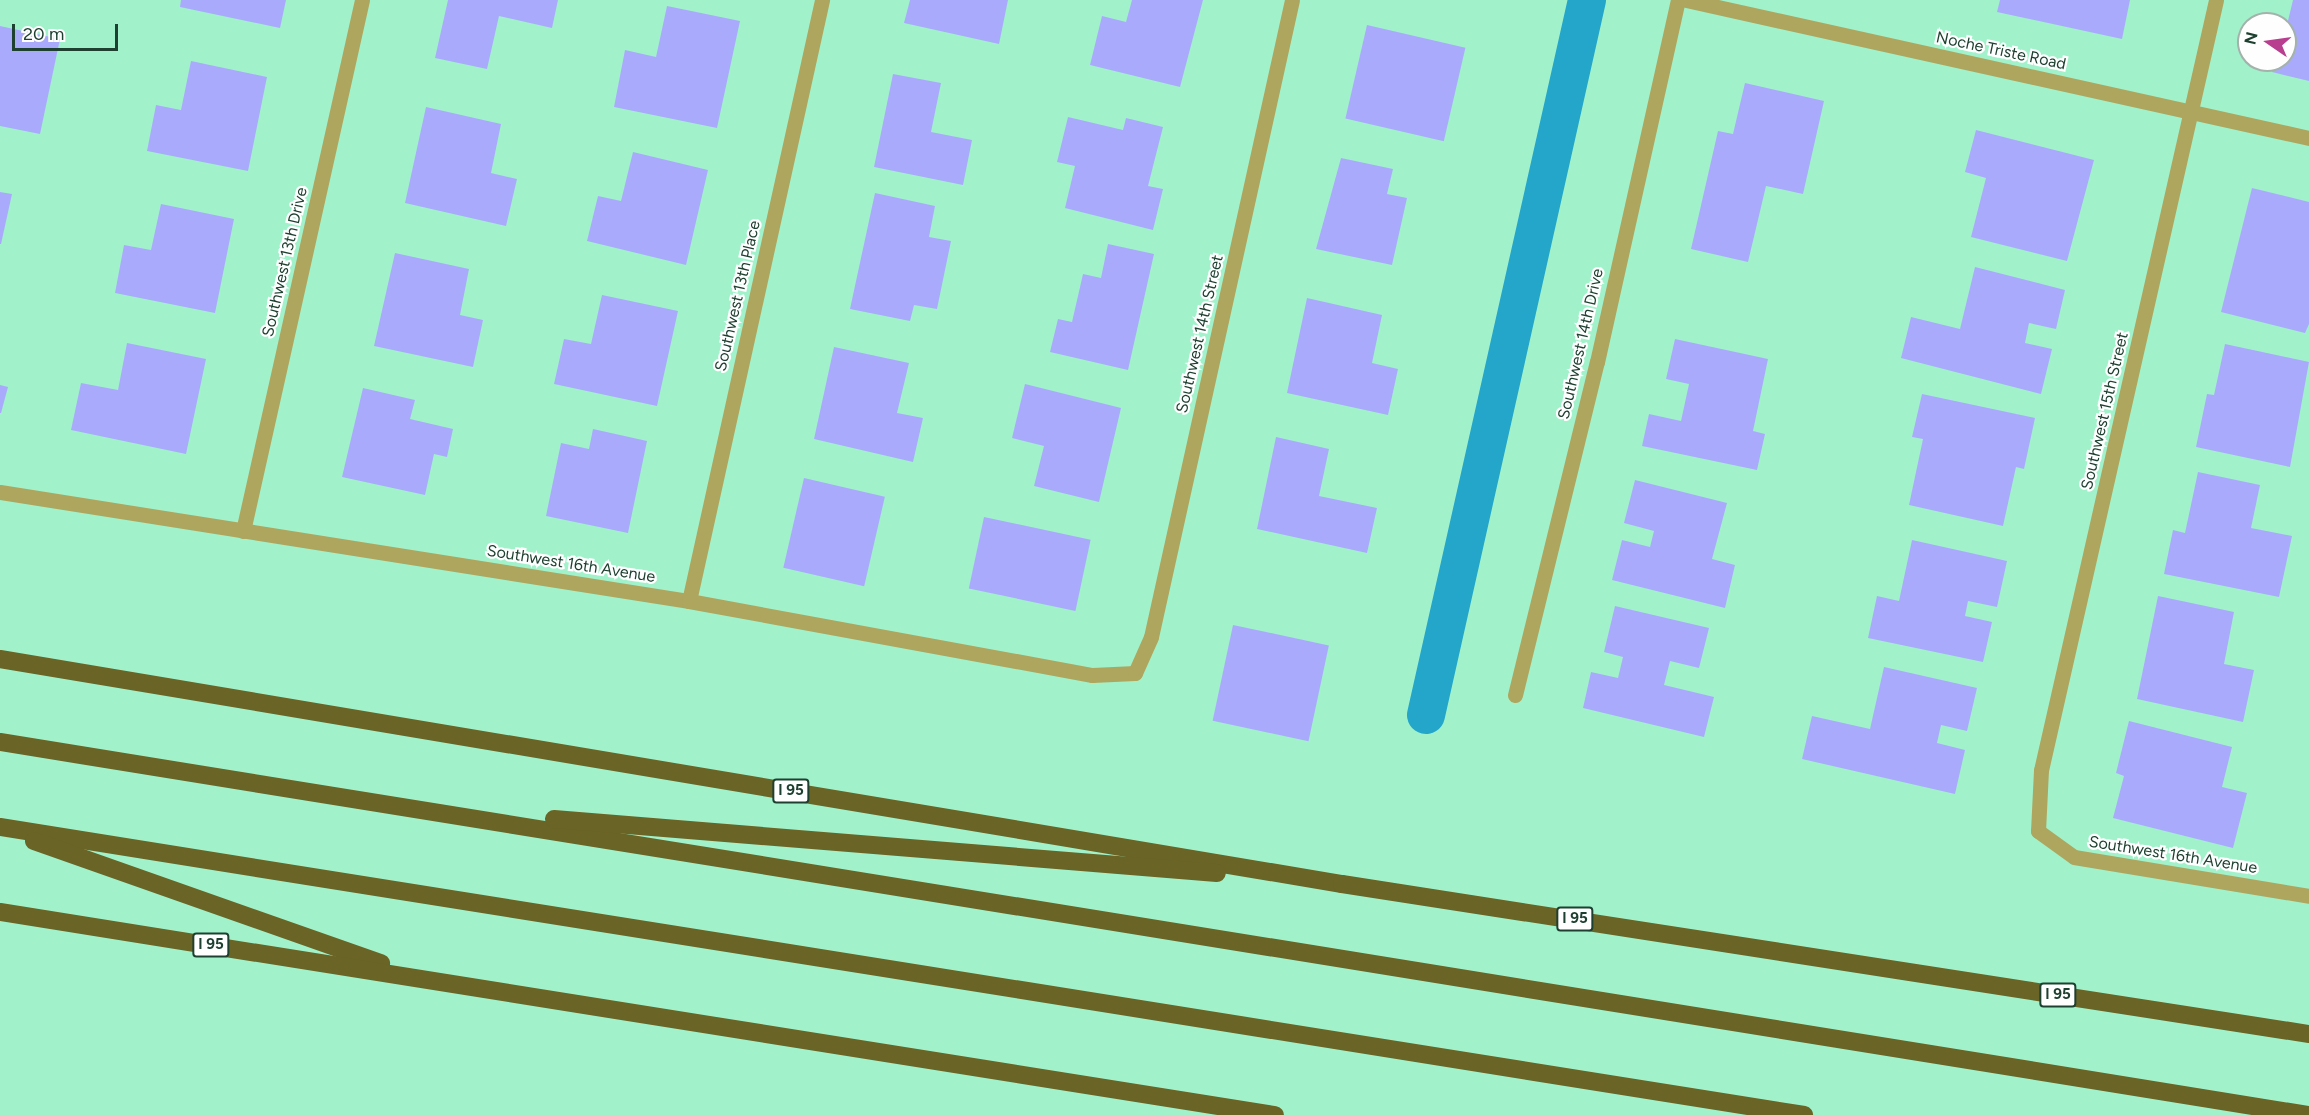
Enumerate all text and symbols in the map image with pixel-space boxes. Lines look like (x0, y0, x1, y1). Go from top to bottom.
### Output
scale bar (15, 12, 122, 50)
north arrow (2237, 12, 2297, 72)
text: 20 m (23, 23, 64, 45)
street label: Noche Triste Road (1934, 28, 2068, 74)
text: N (2240, 30, 2262, 46)
street label: Southwest 13th Drive (258, 185, 312, 339)
street label: Southwest 13th Place (711, 219, 765, 373)
street label: Southwest 14th Street (1172, 253, 1228, 415)
street label: Southwest 14th Drive (1554, 267, 1608, 421)
street label: Southwest 15th Street (2078, 330, 2132, 492)
street label: Southwest 16th Avenue (485, 541, 657, 587)
road number: I 95 (772, 779, 810, 803)
street label: Southwest 16th Avenue (2087, 832, 2259, 878)
road number: I 95 (1556, 907, 1594, 931)
road number: I 95 (192, 933, 230, 957)
road number: I 95 (2038, 983, 2078, 1007)

